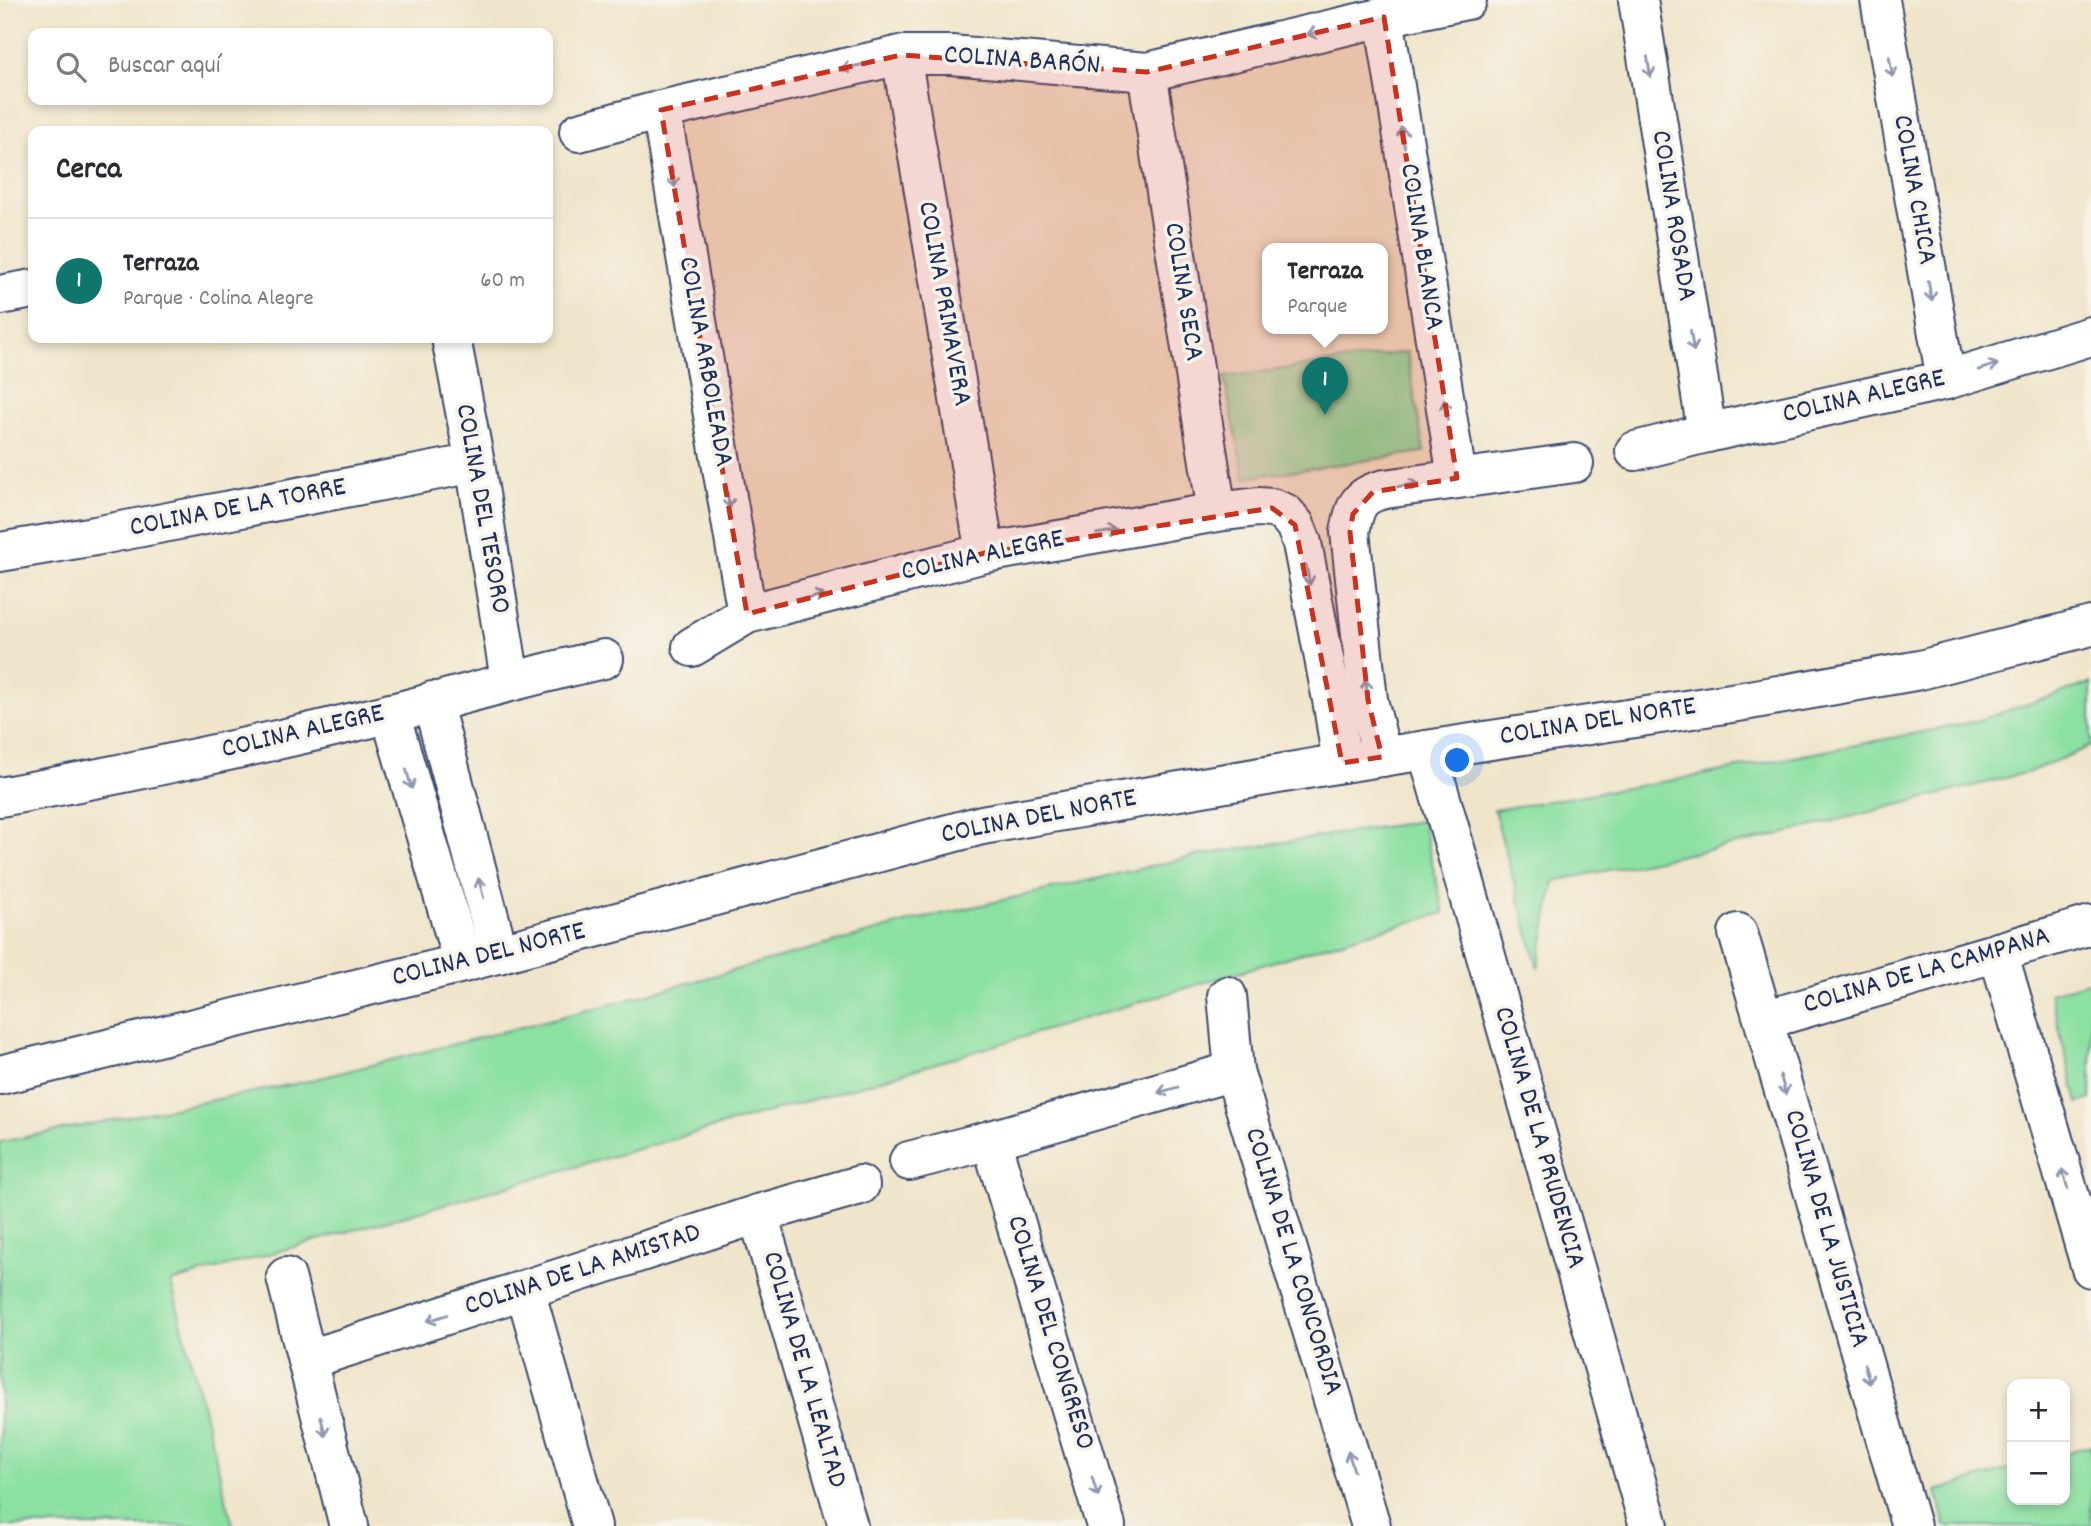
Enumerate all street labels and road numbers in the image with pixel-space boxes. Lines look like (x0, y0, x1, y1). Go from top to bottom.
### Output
street label: COLINA BARÓN (942, 37, 1102, 87)
street label: COLINA CHICA (1880, 112, 1946, 268)
street label: COLINA ROSADA (1639, 128, 1705, 304)
street label: COLINA BLANCA (1387, 161, 1453, 333)
street label: COLINA PRIMAVERA (905, 198, 981, 410)
street label: COLINA SECA (1151, 220, 1213, 364)
street label: COLINA ARBOLEADA (666, 254, 742, 470)
street label: COLINA ALEGRE (1779, 360, 1949, 436)
street label: COLINA DEL TESORO (443, 401, 519, 617)
street label: COLINA DE LA TORRE (126, 468, 350, 550)
street label: COLINA ALEGRE (898, 520, 1068, 594)
street label: COLINA DEL NORTE (1497, 688, 1699, 758)
street label: COLINA ALEGRE (218, 695, 388, 771)
street label: COLINA DEL NORTE (938, 779, 1140, 857)
street label: COLINA DEL NORTE (388, 913, 590, 999)
street label: COLINA DE LA CAMPANA (1799, 918, 2055, 1026)
street label: COLINA DE LA PRUDENCIA (1481, 1002, 1595, 1274)
street label: COLINA DE LA JUSTICIA (1772, 1105, 1878, 1353)
street label: COLINA DE LA CONCORDIA (1232, 1123, 1352, 1401)
street label: COLINA DEL CONGRESO (994, 1211, 1104, 1455)
street label: COLINA DE LA AMISTAD (460, 1214, 706, 1328)
street label: COLINA DE LA LEALTAD (750, 1247, 856, 1493)

